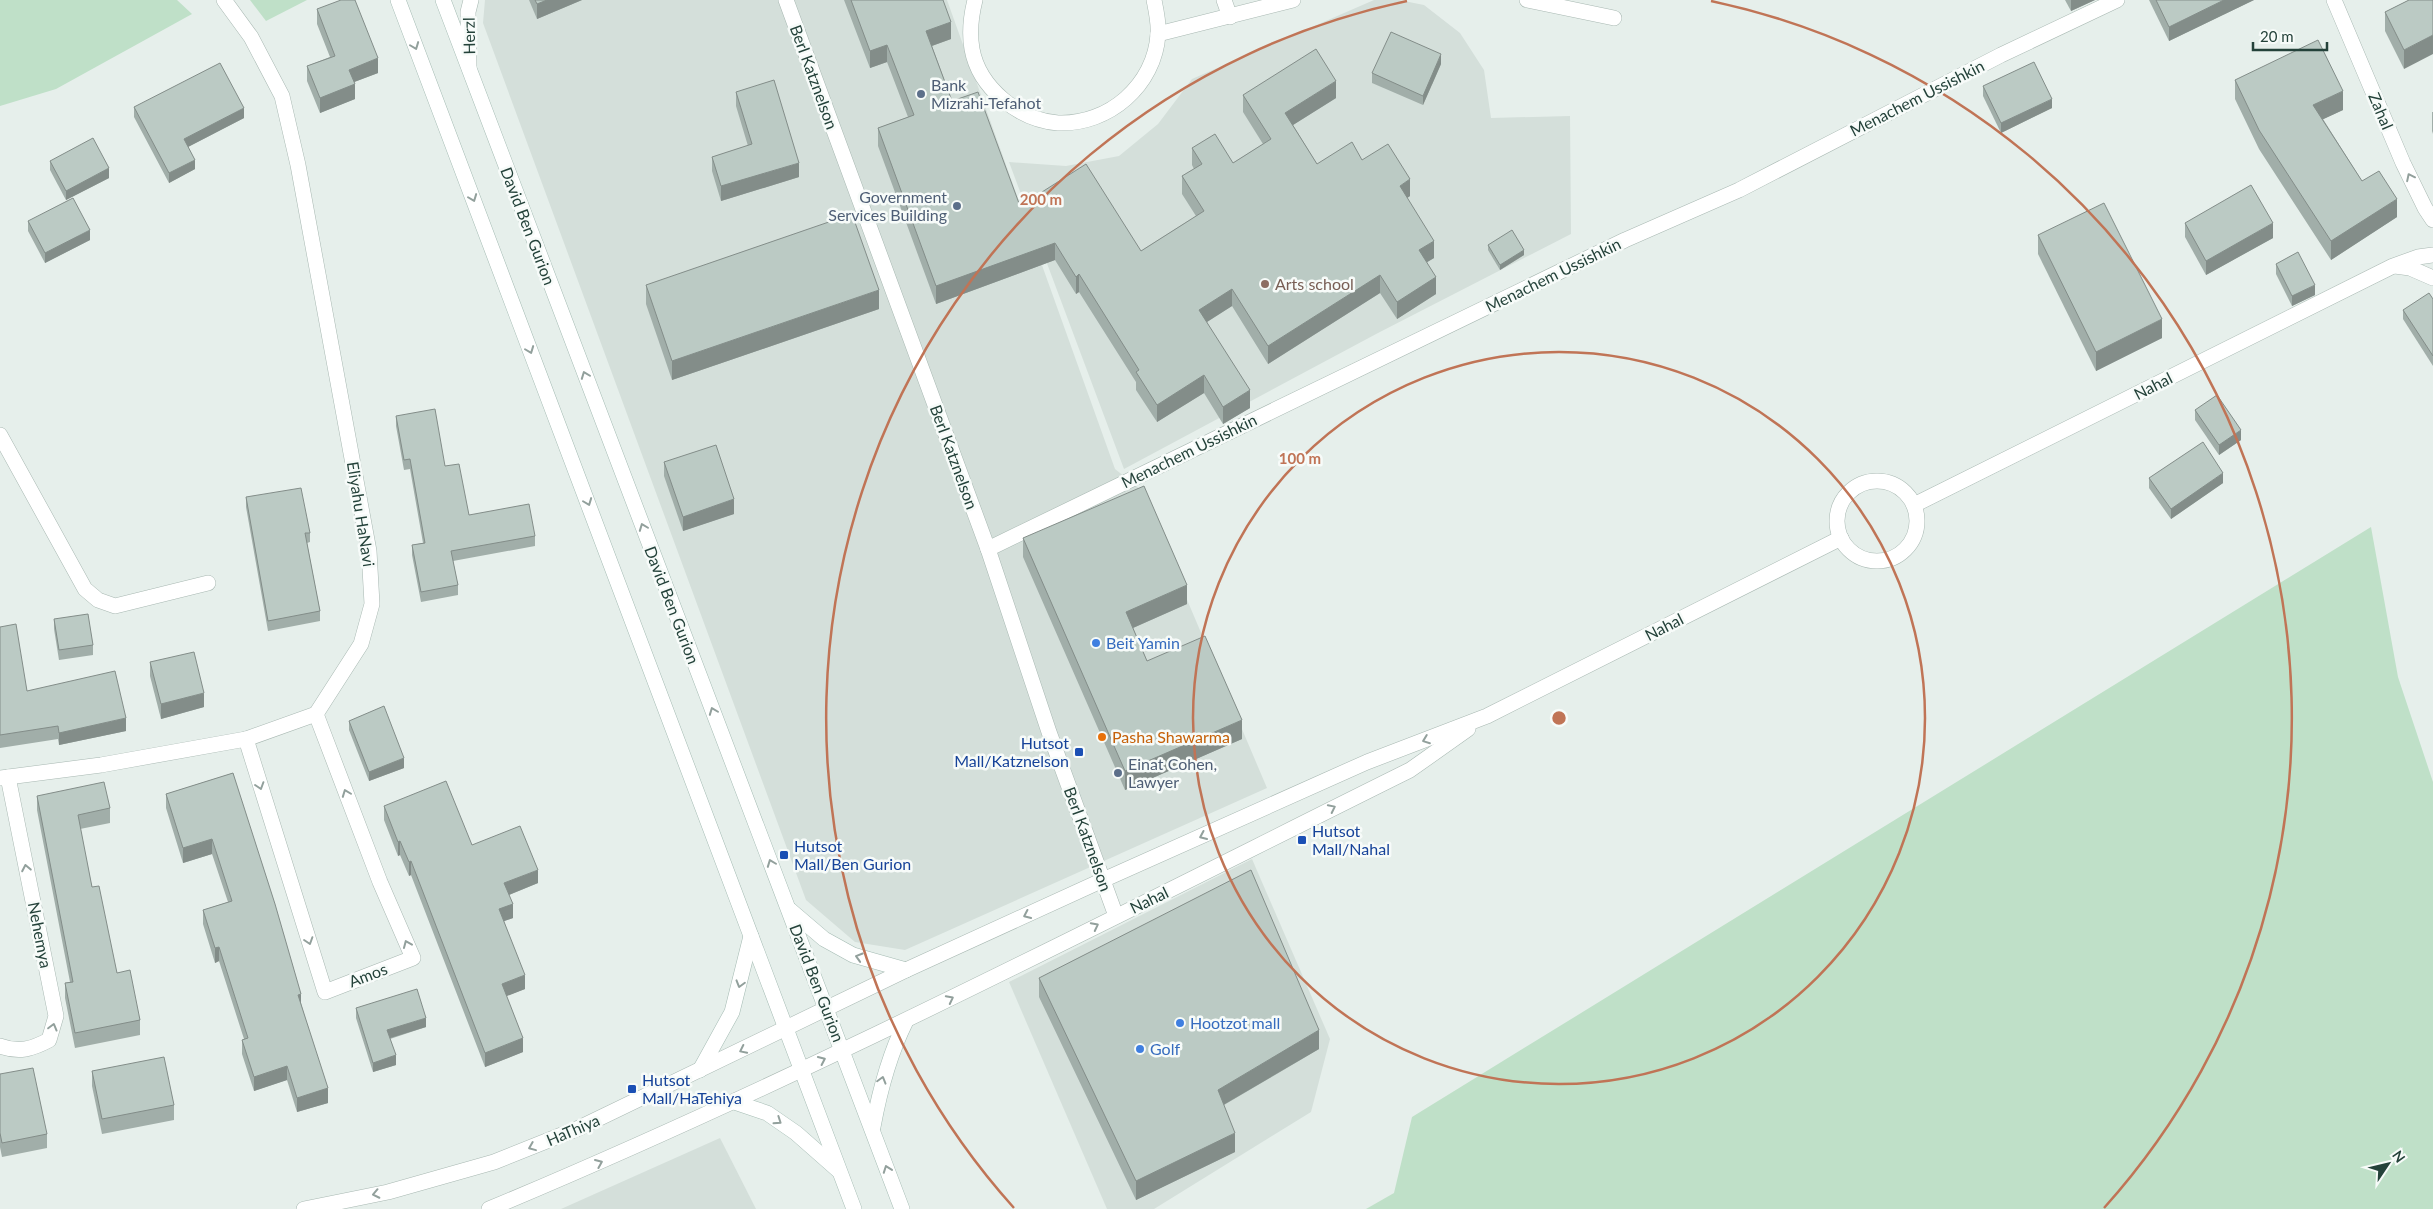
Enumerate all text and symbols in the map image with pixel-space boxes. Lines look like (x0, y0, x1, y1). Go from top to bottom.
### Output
street label: Herzl (459, 17, 478, 55)
scale bar (2253, 20, 2327, 52)
street label: Berl Katznelson (787, 22, 842, 132)
text: 20 m (2260, 27, 2294, 45)
one-way arrow (409, 41, 419, 49)
street label: Menachem Ussishkin (1847, 55, 1987, 140)
place label: Bank Mizrahi-Tefahot (931, 75, 1041, 112)
marker: Bank Mizrahi-Tefahot (915, 88, 927, 100)
street label: Zahal (2365, 90, 2398, 132)
street label: David Ben Gurion (497, 164, 560, 287)
one-way arrow (2405, 173, 2416, 182)
place label: Government Services Building (828, 187, 947, 224)
text: 200 m (1020, 190, 1062, 208)
one-way arrow (467, 193, 477, 201)
marker: Government Services Building (951, 200, 963, 212)
street label: Menachem Ussishkin (1482, 234, 1623, 316)
place label: Arts school (1275, 274, 1354, 293)
marker: Arts school (1259, 278, 1271, 290)
one-way arrow (524, 345, 534, 353)
street label: Nahal (2130, 368, 2175, 403)
one-way arrow (581, 371, 591, 380)
street label: Berl Katznelson (927, 402, 982, 512)
street label: Menachem Ussishkin (1118, 410, 1259, 492)
text: 100 m (1279, 449, 1321, 467)
street label: Eliyahu HaNavi (344, 460, 379, 568)
one-way arrow (582, 497, 592, 505)
one-way arrow (638, 523, 649, 532)
street label: David Ben Gurion (641, 543, 704, 666)
street label: Nahal (1641, 609, 1686, 644)
place label: Beit Yamin (1106, 633, 1180, 652)
marker: Beit Yamin (1090, 637, 1102, 649)
one-way arrow (709, 708, 719, 716)
centre of rings (1550, 709, 1568, 727)
place label: Pasha Shawarma (1112, 727, 1230, 746)
marker: Pasha Shawarma (1096, 731, 1108, 743)
place label: Hutsot Mall/Katznelson (954, 733, 1069, 770)
one-way arrow (1422, 734, 1431, 744)
marker: Hutsot Mall/Katznelson (1073, 746, 1085, 758)
place label: Einat Cohen, Lawyer (1128, 754, 1217, 791)
marker: Einat Cohen, Lawyer (1112, 767, 1124, 779)
one-way arrow (255, 781, 265, 789)
street label: Berl Katznelson (1061, 784, 1116, 894)
one-way arrow (342, 789, 352, 798)
one-way arrow (1327, 804, 1336, 815)
place label: Hutsot Mall/Nahal (1312, 821, 1390, 858)
one-way arrow (1199, 829, 1208, 840)
marker: Hutsot Mall/Nahal (1296, 834, 1308, 846)
place label: Hutsot Mall/Ben Gurion (794, 836, 911, 873)
marker: Hutsot Mall/Ben Gurion (778, 849, 790, 861)
one-way arrow (767, 859, 777, 868)
one-way arrow (22, 863, 32, 872)
street label: Nahal (1126, 882, 1171, 917)
street label: Nehemya (25, 900, 56, 970)
one-way arrow (1023, 909, 1032, 920)
street label: David Ben Gurion (786, 921, 849, 1044)
one-way arrow (1090, 922, 1099, 932)
one-way arrow (304, 936, 314, 944)
one-way arrow (402, 940, 413, 949)
one-way arrow (856, 952, 864, 962)
street label: Amos (346, 958, 390, 991)
one-way arrow (735, 979, 745, 987)
one-way arrow (944, 995, 953, 1005)
place label: Hootzot mall (1190, 1013, 1280, 1032)
marker: Hootzot mall (1174, 1017, 1186, 1029)
one-way arrow (47, 1022, 58, 1031)
place label: Golf (1150, 1039, 1180, 1058)
one-way arrow (739, 1043, 748, 1053)
marker: Golf (1134, 1043, 1146, 1055)
one-way arrow (817, 1056, 826, 1067)
place label: Hutsot Mall/HaTehiya (642, 1070, 742, 1107)
one-way arrow (877, 1077, 887, 1085)
marker: Hutsot Mall/HaTehiya (626, 1083, 638, 1095)
street label: HaThiya (543, 1110, 602, 1149)
one-way arrow (772, 1115, 782, 1124)
north arrow (2363, 1139, 2413, 1189)
one-way arrow (528, 1141, 536, 1151)
text: N (2389, 1147, 2409, 1166)
one-way arrow (594, 1159, 603, 1170)
one-way arrow (883, 1165, 893, 1173)
one-way arrow (372, 1188, 381, 1199)

